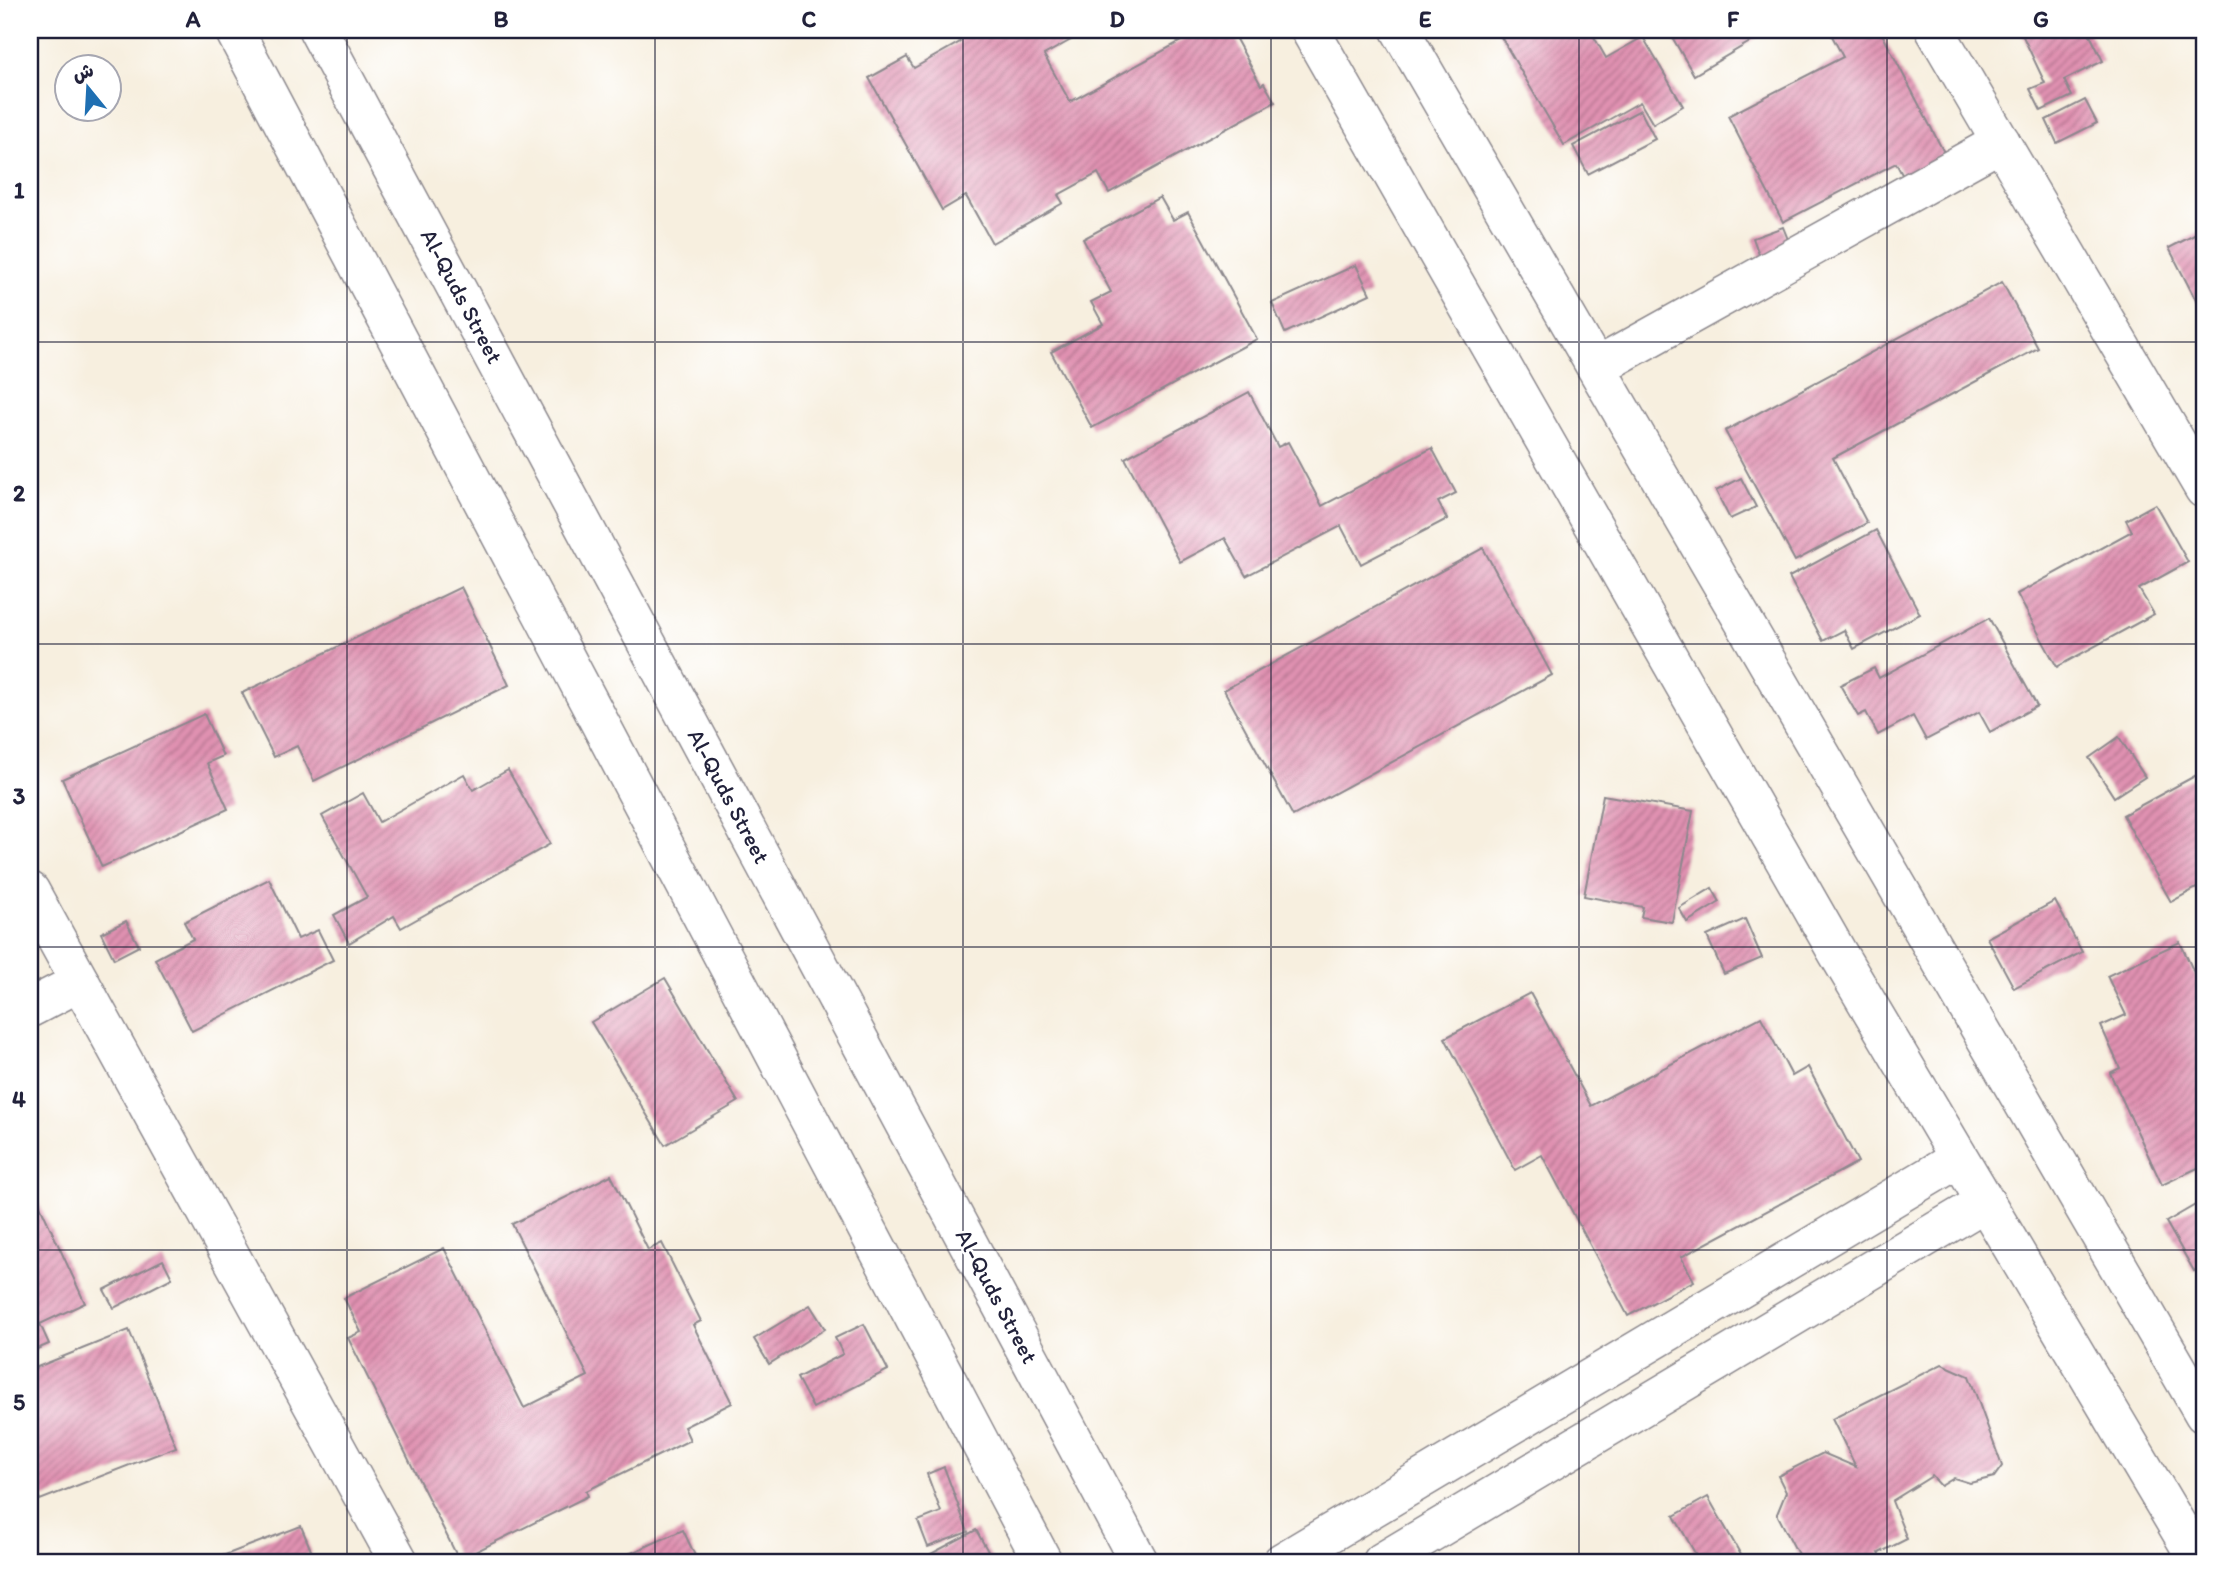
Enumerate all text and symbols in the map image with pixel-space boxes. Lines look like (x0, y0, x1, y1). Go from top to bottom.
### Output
text: A (185, 5, 201, 33)
text: B (494, 5, 509, 33)
text: C (802, 5, 817, 33)
text: D (1109, 5, 1125, 33)
text: E (1419, 5, 1432, 33)
text: F (1727, 5, 1740, 33)
text: G (2033, 5, 2049, 33)
north arrow (52, 52, 122, 122)
text: ش (69, 58, 96, 86)
text: 1 (14, 176, 25, 204)
street label: Al-Quds Street (415, 224, 509, 368)
text: 2 (13, 479, 26, 507)
street label: Al-Quds Street (682, 724, 776, 868)
text: 3 (13, 782, 26, 810)
text: 4 (12, 1085, 26, 1113)
street label: Al-Quds Street (950, 1224, 1044, 1368)
text: 5 (13, 1388, 25, 1416)

